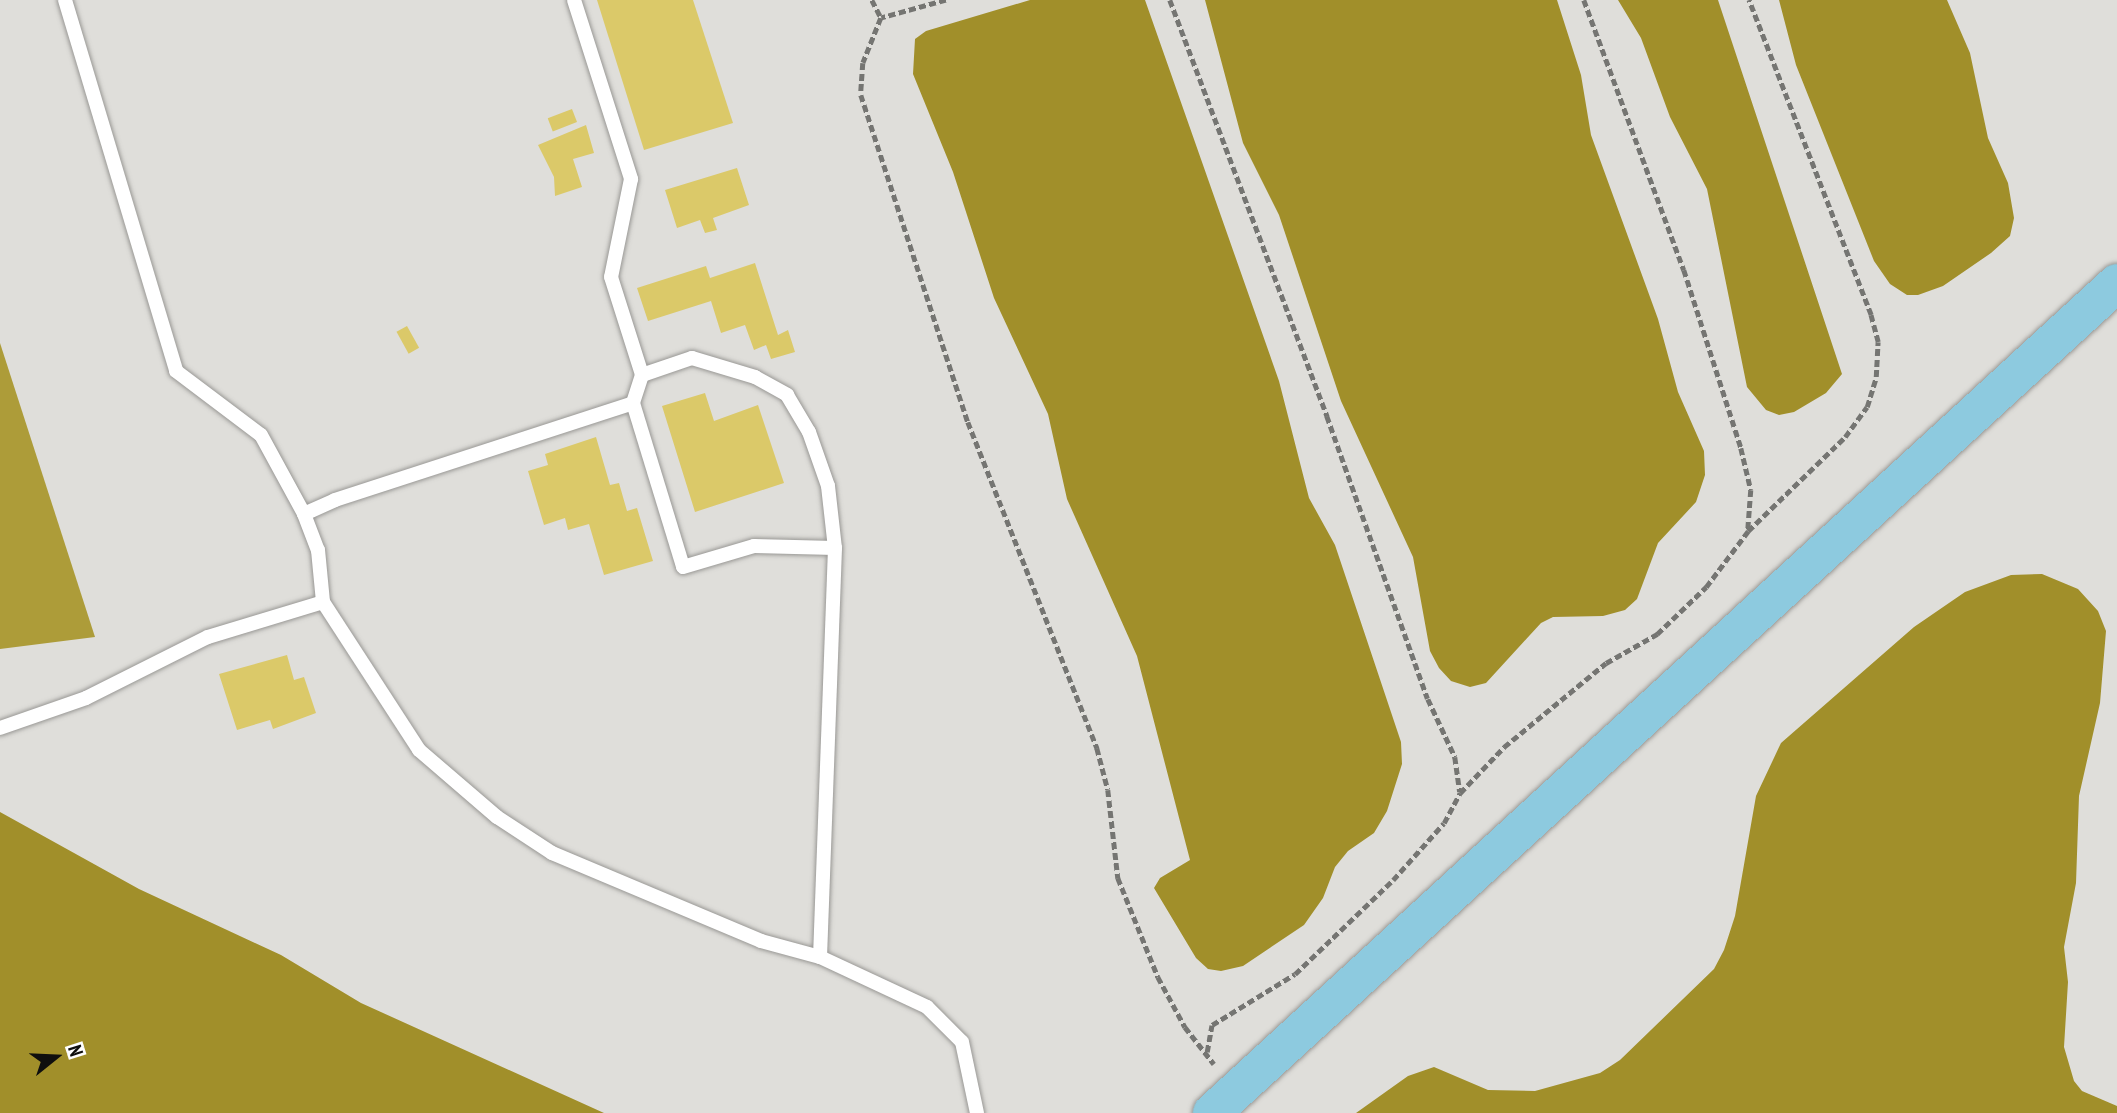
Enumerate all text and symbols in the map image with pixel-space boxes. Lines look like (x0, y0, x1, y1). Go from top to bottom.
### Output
north arrow (21, 1022, 91, 1092)
text: N (63, 1042, 89, 1059)

